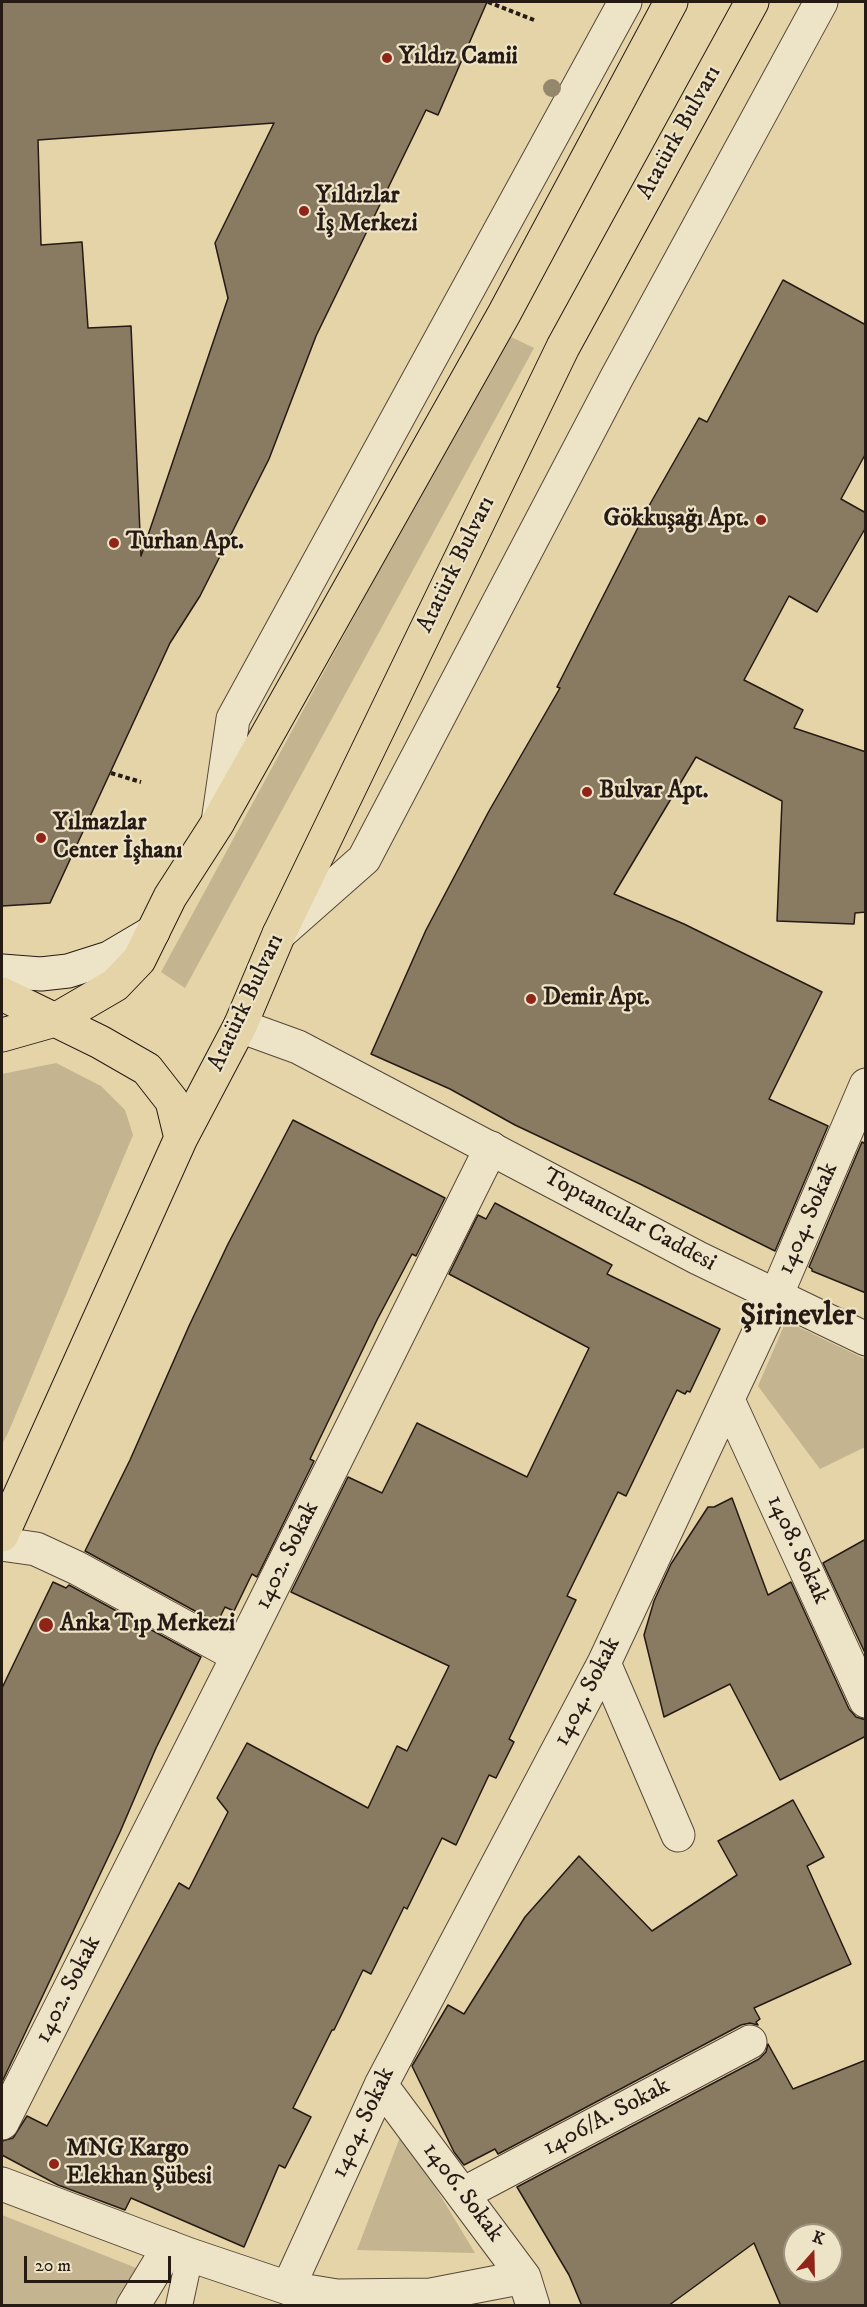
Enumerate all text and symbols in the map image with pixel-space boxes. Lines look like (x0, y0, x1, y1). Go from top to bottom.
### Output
place label: Yıldız Camii (399, 44, 518, 72)
marker: Yıldız Camii (380, 51, 394, 65)
street label: Atatürk Bulvarı (632, 61, 728, 205)
place label: Yıldızlar İş Merkezi (316, 183, 418, 239)
marker: Yıldızlar İş Merkezi (297, 204, 311, 218)
street label: Atatürk Bulvarı (412, 492, 502, 638)
place label: Gökkuşağı Apt. (603, 506, 749, 534)
marker: Gökkuşağı Apt. (754, 513, 768, 527)
place label: Turhan Apt. (126, 529, 244, 557)
marker: Turhan Apt. (107, 536, 121, 550)
place label: Bulvar Apt. (599, 778, 708, 806)
marker: Bulvar Apt. (580, 785, 594, 799)
place label: Yılmazlar Center İşhanı (53, 810, 182, 866)
marker: Yılmazlar Center İşhanı (34, 831, 48, 845)
street label: Atatürk Bulvarı (203, 930, 291, 1076)
place label: Demir Apt. (543, 985, 650, 1013)
marker: Demir Apt. (524, 992, 538, 1006)
street label: 1404. Sokak (773, 1159, 845, 1279)
street label: Toptancılar Caddesi (538, 1163, 720, 1279)
district label: Şirinevler (740, 1300, 856, 1336)
street label: 1408. Sokak (759, 1491, 835, 1609)
street label: 1402. Sokak (249, 1497, 327, 1615)
place label: Anka Tıp Merkezi (60, 1611, 235, 1639)
marker: Anka Tıp Merkezi (37, 1616, 55, 1634)
street label: 1404. Sokak (548, 1633, 628, 1751)
street label: 1402. Sokak (30, 1931, 108, 2049)
street label: 1404. Sokak (326, 2063, 402, 2183)
street label: 1406/A. Sokak (539, 2073, 675, 2163)
place label: MNG Kargo Elekhan Şübesi (66, 2136, 212, 2192)
street label: 1406. Sokak (415, 2138, 509, 2248)
marker: MNG Kargo Elekhan Şübesi (47, 2157, 61, 2171)
north arrow (783, 2223, 843, 2283)
text: K (810, 2227, 827, 2249)
scale bar (27, 2244, 174, 2282)
text: 20 m (35, 2255, 71, 2277)

